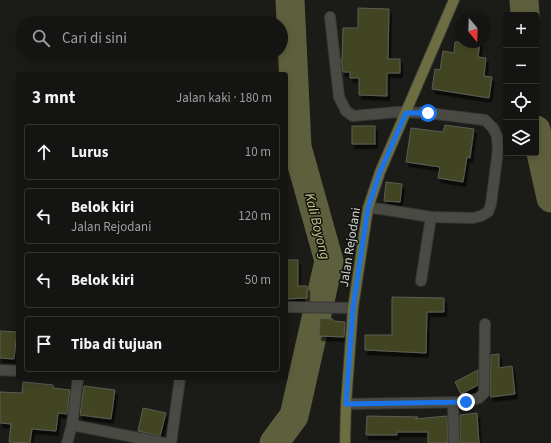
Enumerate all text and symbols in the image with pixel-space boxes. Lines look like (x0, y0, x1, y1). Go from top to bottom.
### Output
north arrow (455, 12, 491, 48)
map controls (503, 12, 539, 156)
button: + (503, 12, 539, 48)
search box (16, 16, 288, 60)
icon: search (30, 27, 52, 49)
text: Cari di sini (62, 28, 127, 49)
button: − (503, 48, 539, 84)
button: locate (503, 84, 539, 120)
text: 3 mnt (32, 86, 75, 110)
text: Jalan kaki · 180 m (176, 89, 272, 107)
route start (419, 104, 437, 122)
button: layers (503, 120, 539, 156)
icon: ahead (33, 141, 55, 163)
text: Lurus (71, 142, 108, 163)
text: 10 m (245, 143, 271, 161)
water label: Kali Boyong (299, 191, 335, 262)
text: Belok kiri (71, 197, 134, 218)
icon: left (33, 205, 55, 227)
street label: Jalan Rejodani (335, 206, 365, 288)
text: 120 m (238, 207, 271, 225)
text: Jalan Rejodani (71, 218, 151, 236)
icon: left (33, 269, 55, 291)
text: Belok kiri (71, 270, 134, 291)
text: 50 m (245, 271, 271, 289)
icon: arrive (33, 333, 55, 355)
text: Tiba di tujuan (71, 334, 162, 355)
route end (457, 393, 475, 411)

